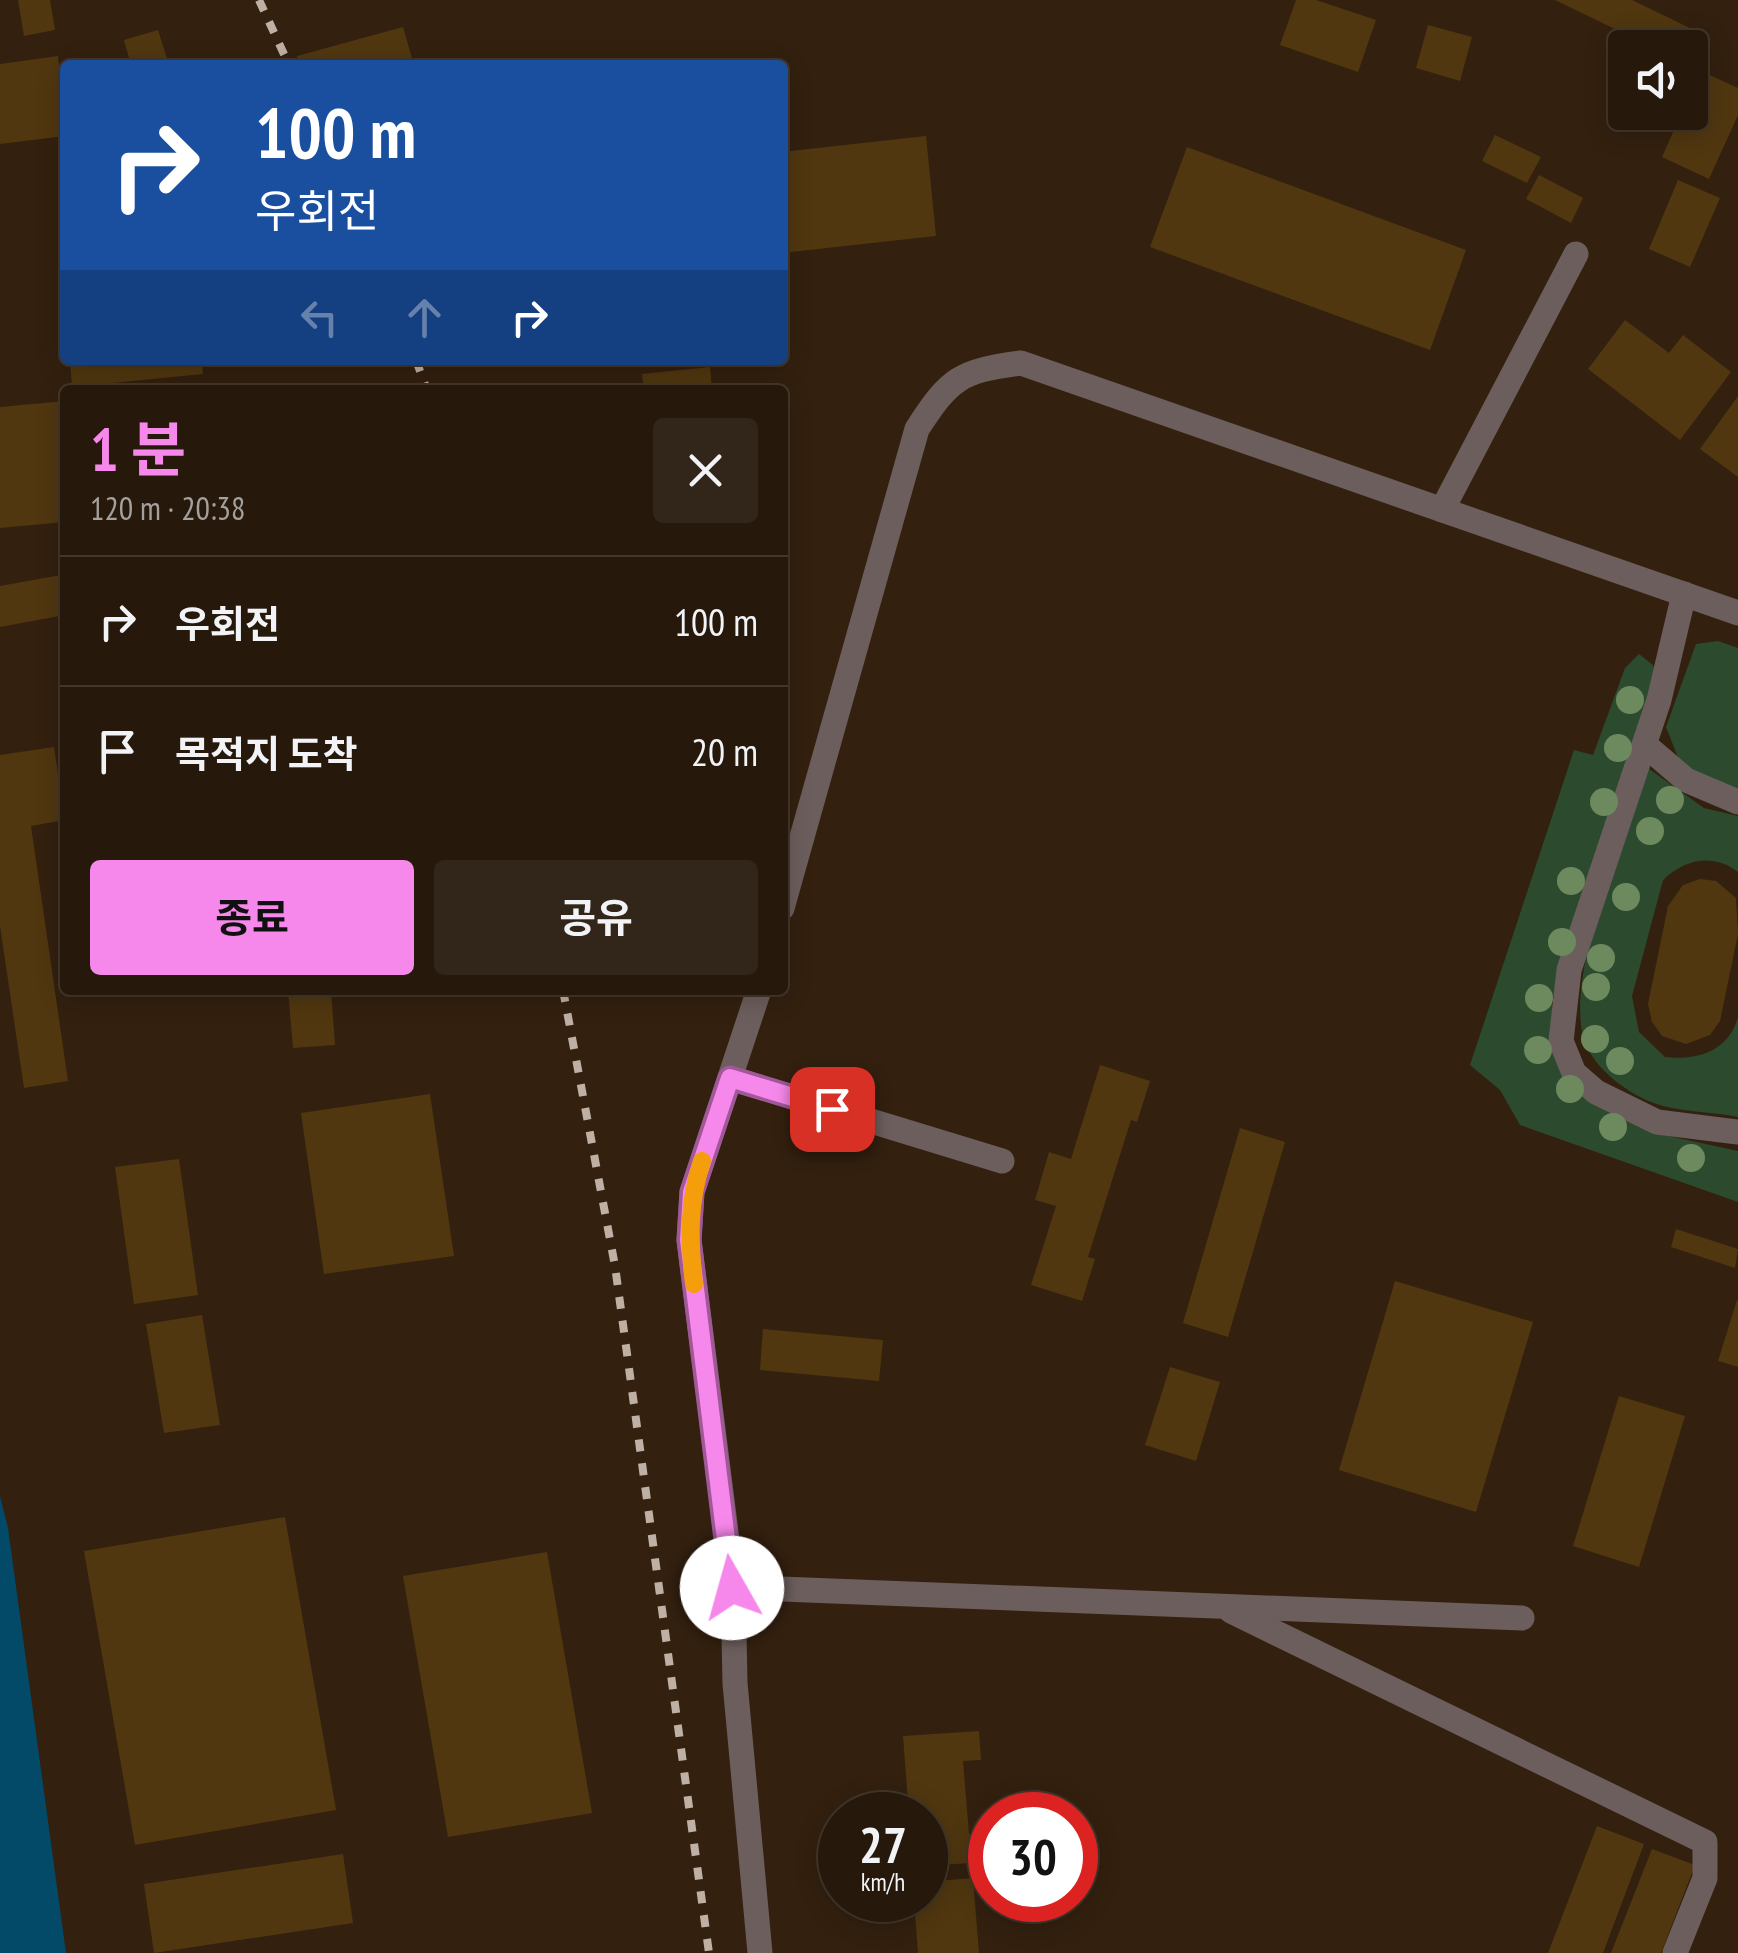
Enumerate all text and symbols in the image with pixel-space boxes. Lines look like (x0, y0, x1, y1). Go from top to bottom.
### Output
map controls (1608, 30, 1708, 130)
button: sound (1608, 30, 1708, 130)
text: 100 m (255, 87, 416, 177)
icon: right (90, 100, 220, 230)
text: 우회전 (255, 181, 379, 239)
icon: left (292, 290, 347, 345)
icon: ahead (397, 290, 452, 345)
icon: right (502, 290, 557, 345)
text: 1 분 (90, 410, 186, 488)
button: close (653, 418, 758, 523)
text: 120 m · 20:38 (90, 487, 245, 529)
icon: right (90, 594, 145, 649)
text: 100 m (674, 597, 758, 646)
text: 우회전 (175, 599, 280, 648)
icon: arrive (90, 724, 145, 779)
text: 20 m (691, 727, 758, 776)
text: 목적지 도착 (175, 729, 358, 778)
button: 종료 (90, 860, 414, 975)
button: 공유 (434, 860, 758, 975)
pin (790, 1067, 875, 1152)
icon: arrive (805, 1082, 860, 1137)
position arrow (680, 1536, 784, 1640)
speed limit sign: 30 (968, 1792, 1098, 1922)
text: 27 (859, 1812, 907, 1877)
text: km/h (861, 1866, 905, 1898)

